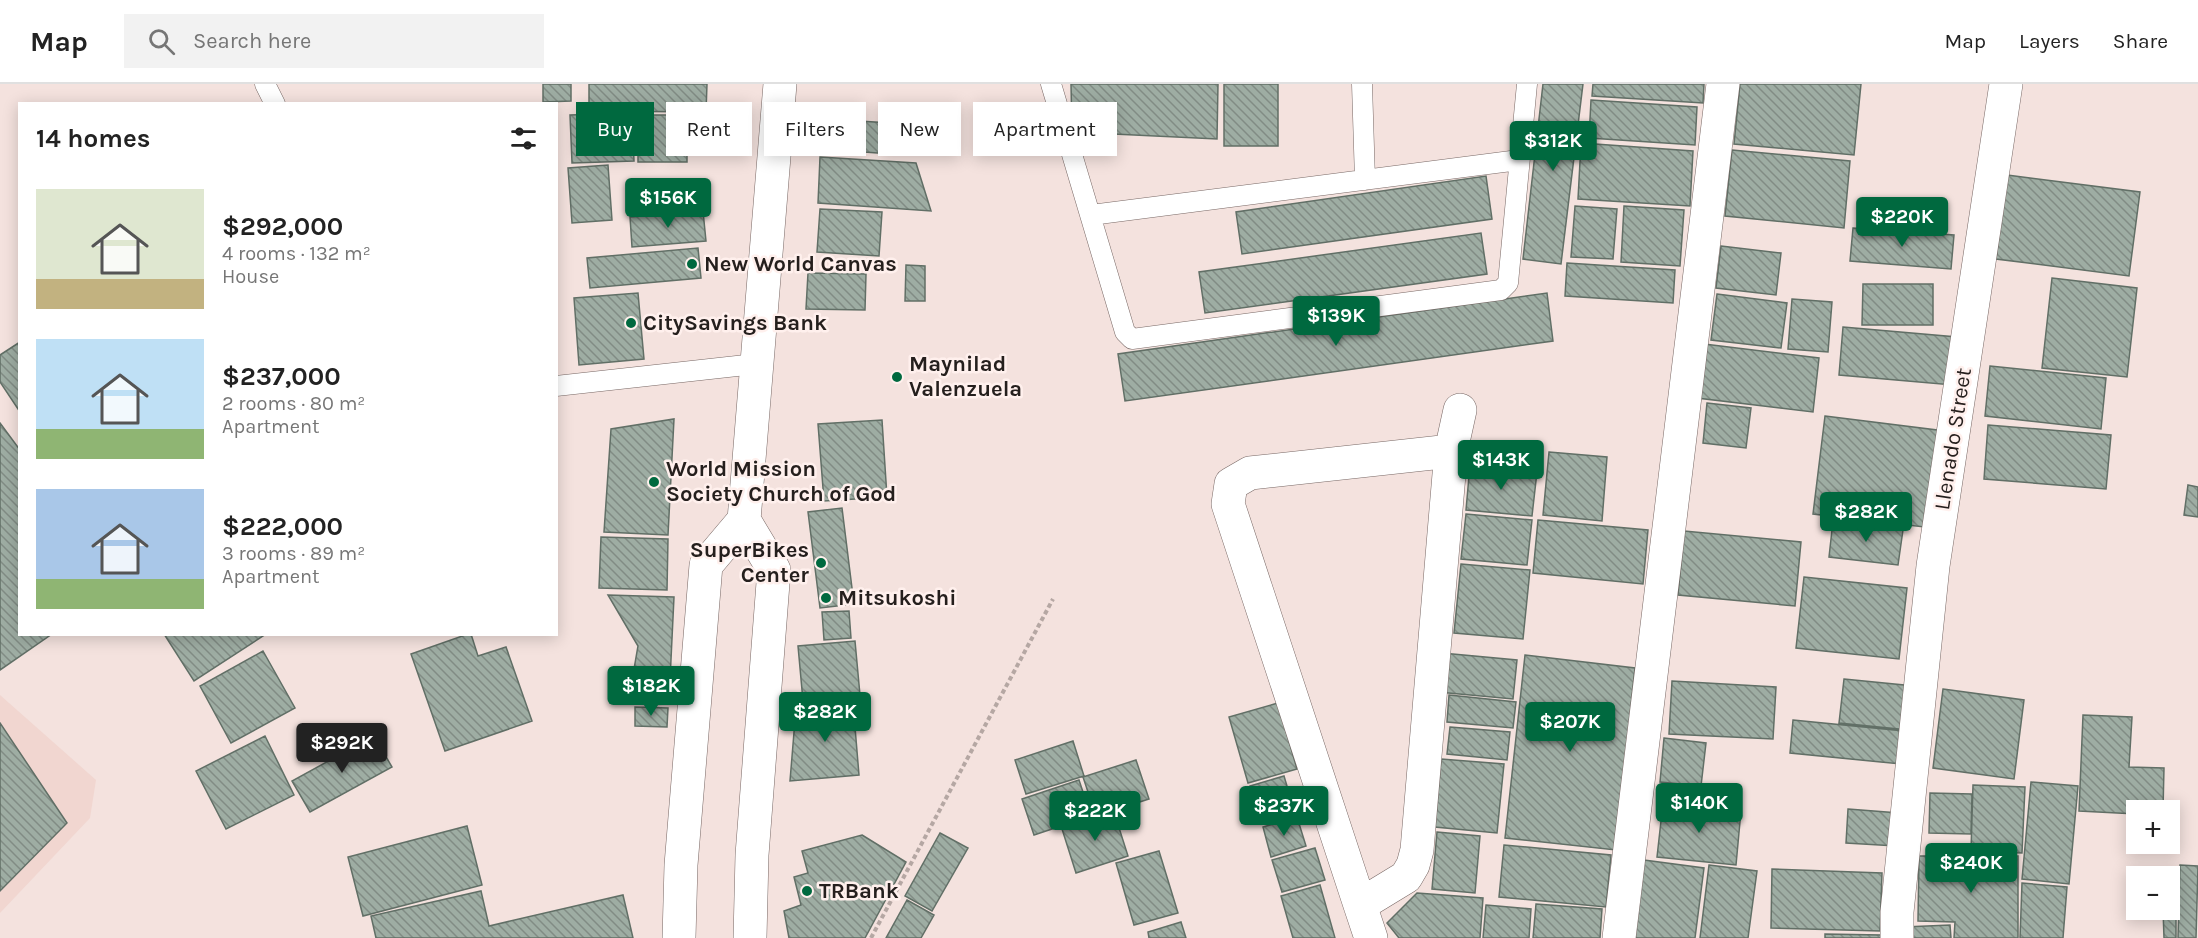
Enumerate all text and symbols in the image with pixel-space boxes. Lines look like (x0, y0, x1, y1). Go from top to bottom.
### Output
search box (124, 14, 544, 68)
text: Map (30, 25, 88, 58)
icon: search (145, 25, 178, 58)
text: Search here (193, 28, 311, 54)
text: Map (1944, 29, 1986, 53)
text: Layers (2019, 29, 2080, 53)
text: Share (2113, 29, 2168, 53)
chip: Buy (576, 102, 654, 156)
chip: Rent (666, 102, 752, 156)
chip: Filters (764, 102, 866, 156)
chip: New (878, 102, 961, 156)
chip: Apartment (973, 102, 1117, 156)
pin: $312K (1511, 121, 1595, 172)
icon: filters (507, 122, 540, 155)
text: 14 homes (36, 123, 150, 154)
text: $312K (1524, 129, 1582, 152)
pin: $156K (626, 178, 710, 229)
text: $156K (639, 186, 697, 209)
pin: $220K (1860, 197, 1944, 248)
text: $220K (1870, 205, 1934, 228)
text: $292,000 (222, 211, 343, 242)
icon: home (84, 213, 156, 285)
text: 4 rooms · 132 m² (222, 242, 371, 265)
place label: New World Canvas (704, 251, 897, 277)
marker: New World Canvas (685, 257, 699, 271)
text: House (222, 265, 279, 288)
pin: $139K (1294, 296, 1378, 347)
text: $139K (1307, 304, 1365, 327)
place label: CitySavings Bank (643, 310, 827, 336)
marker: CitySavings Bank (624, 316, 638, 330)
place label: Maynilad Valenzuela (909, 351, 1022, 402)
text: $237,000 (222, 361, 341, 392)
icon: home (84, 363, 156, 435)
street label: Llenado Street (1929, 366, 1977, 512)
marker: Maynilad Valenzuela (890, 370, 904, 384)
text: 2 rooms · 80 m² (222, 392, 365, 415)
text: Apartment (222, 415, 320, 438)
pin: $143K (1459, 440, 1543, 491)
text: $143K (1472, 448, 1530, 471)
place label: World Mission Society Church of God (666, 456, 896, 507)
marker: World Mission Society Church of God (647, 475, 661, 489)
pin: $282K (1824, 492, 1908, 543)
text: $282K (1834, 500, 1898, 523)
text: $222,000 (222, 511, 343, 542)
icon: home (84, 513, 156, 585)
place label: SuperBikes Center (690, 537, 809, 588)
text: 3 rooms · 89 m² (222, 542, 365, 565)
marker: SuperBikes Center (814, 556, 828, 570)
text: Apartment (222, 565, 320, 588)
place label: Mitsukoshi (838, 585, 957, 611)
marker: Mitsukoshi (819, 591, 833, 605)
pin: $182K (609, 666, 693, 717)
text: $182K (621, 674, 681, 697)
pin: $282K (783, 692, 867, 743)
text: $282K (793, 700, 857, 723)
pin: $207K (1528, 702, 1612, 753)
text: $207K (1539, 710, 1601, 733)
pin: $292K (300, 723, 384, 774)
text: $292K (310, 731, 374, 754)
pin: $140K (1657, 783, 1741, 834)
pin: $237K (1242, 786, 1326, 837)
pin: $222K (1053, 791, 1137, 842)
text: $140K (1670, 791, 1728, 814)
text: $237K (1253, 794, 1315, 817)
text: $222K (1063, 799, 1127, 822)
map controls (2126, 800, 2180, 920)
button: + (2126, 800, 2180, 854)
pin: $240K (1929, 843, 2013, 894)
text: $240K (1939, 851, 2003, 874)
button: − (2126, 866, 2180, 920)
place label: TRBank (819, 878, 899, 904)
marker: TRBank (800, 884, 814, 898)

